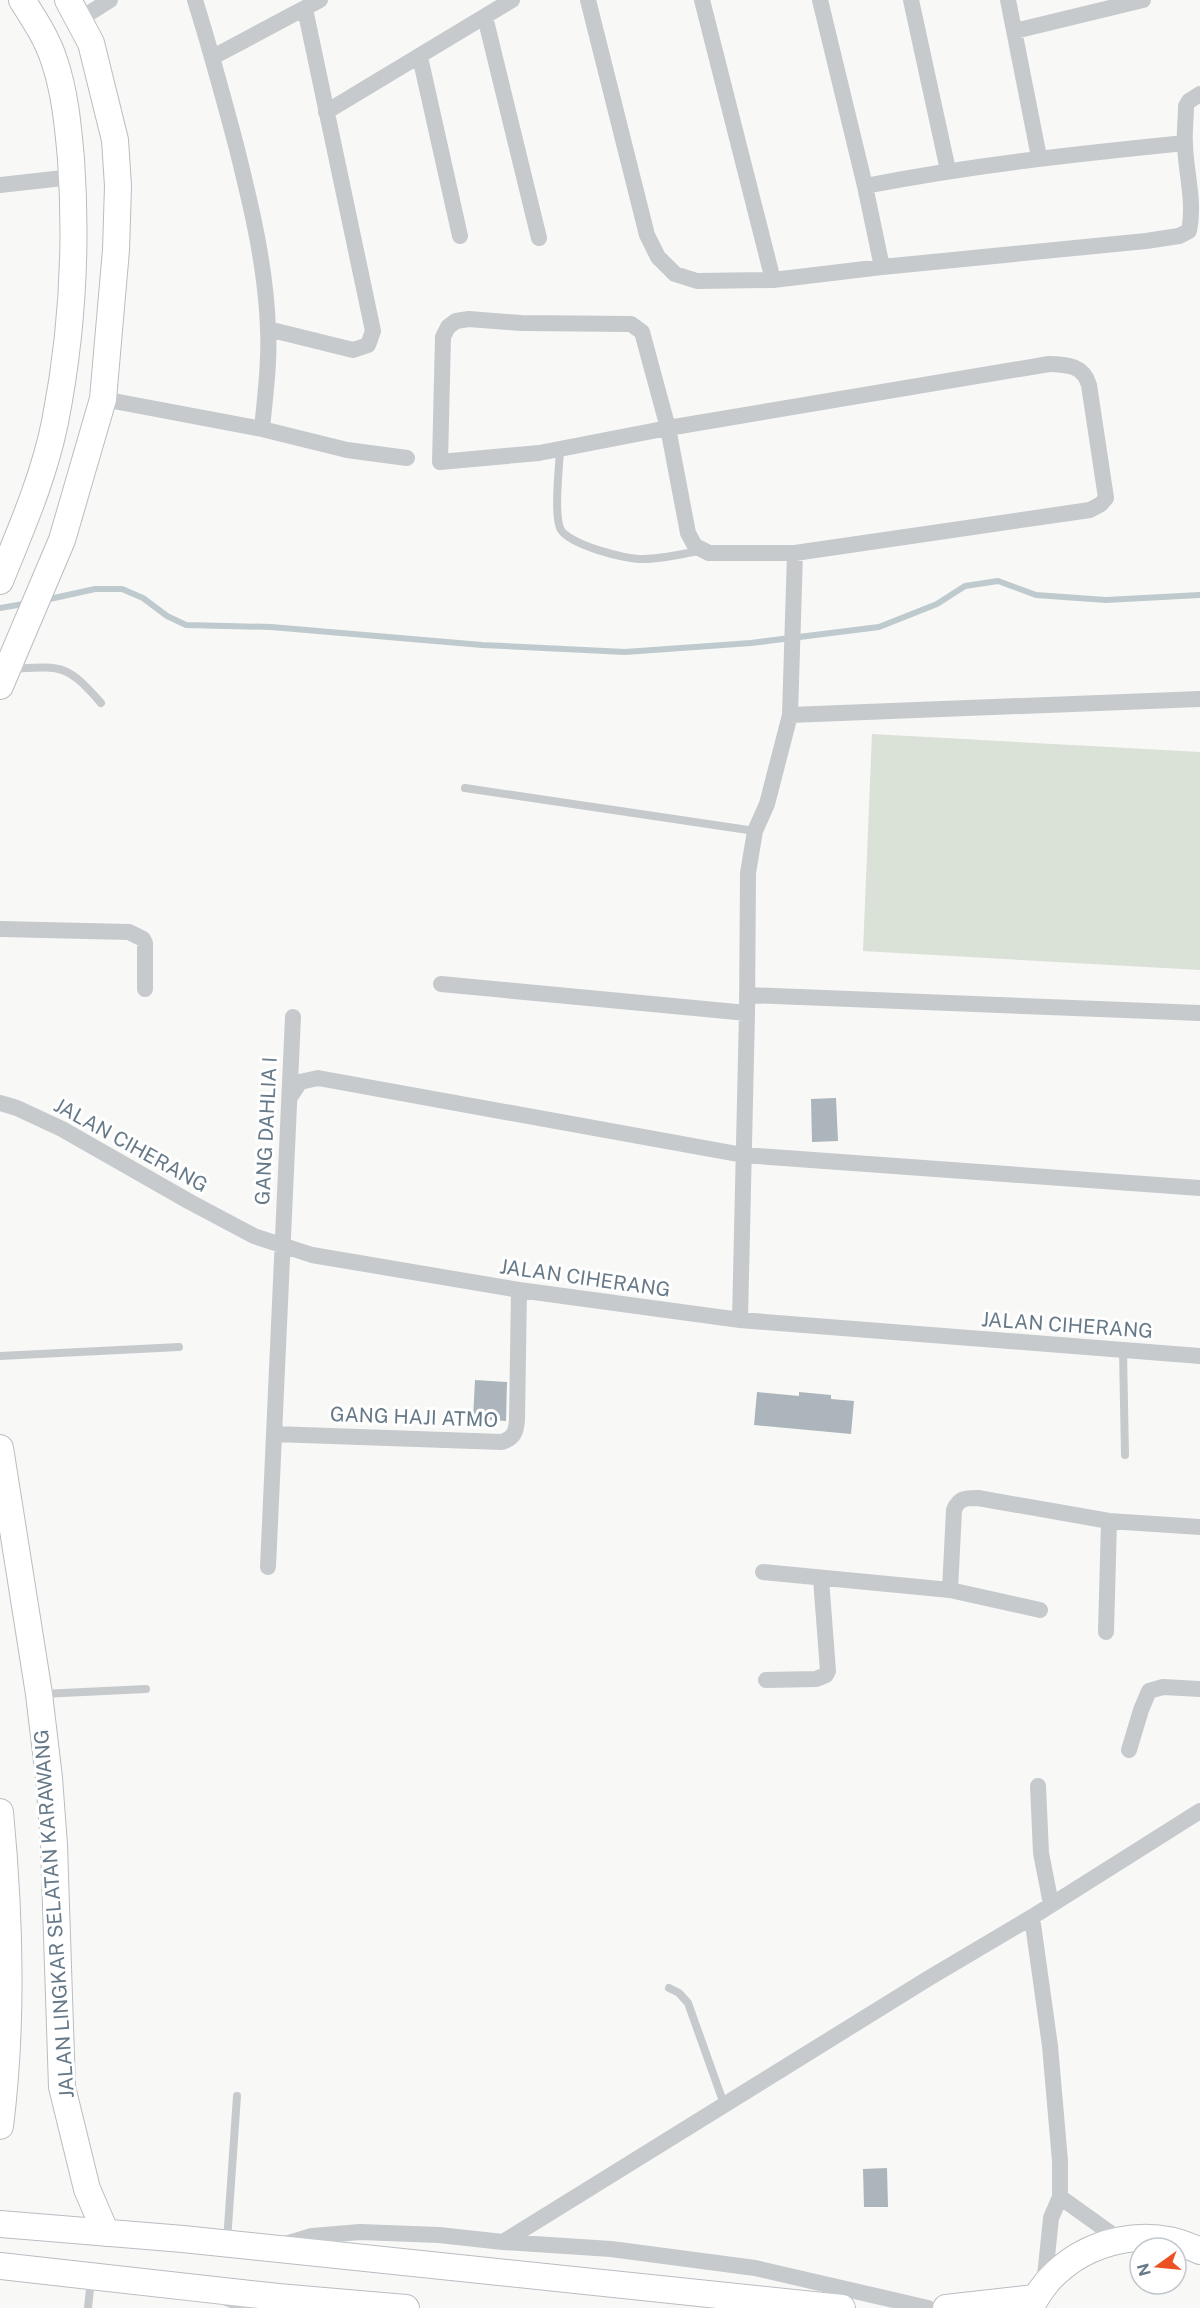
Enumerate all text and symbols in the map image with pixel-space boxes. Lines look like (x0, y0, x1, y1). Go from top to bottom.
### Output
street label: GANG DAHLIA I (250, 1056, 282, 1206)
street label: JALAN CIHERANG (50, 1093, 212, 1197)
street label: JALAN CIHERANG (498, 1254, 672, 1302)
street label: JALAN CIHERANG (980, 1307, 1154, 1343)
street label: GANG HAJI ATMO (330, 1402, 498, 1432)
street label: JALAN LINGKAR SELATAN KARAWANG (29, 1729, 79, 2099)
north arrow (1128, 2236, 1188, 2296)
text: N (1133, 2261, 1155, 2278)

